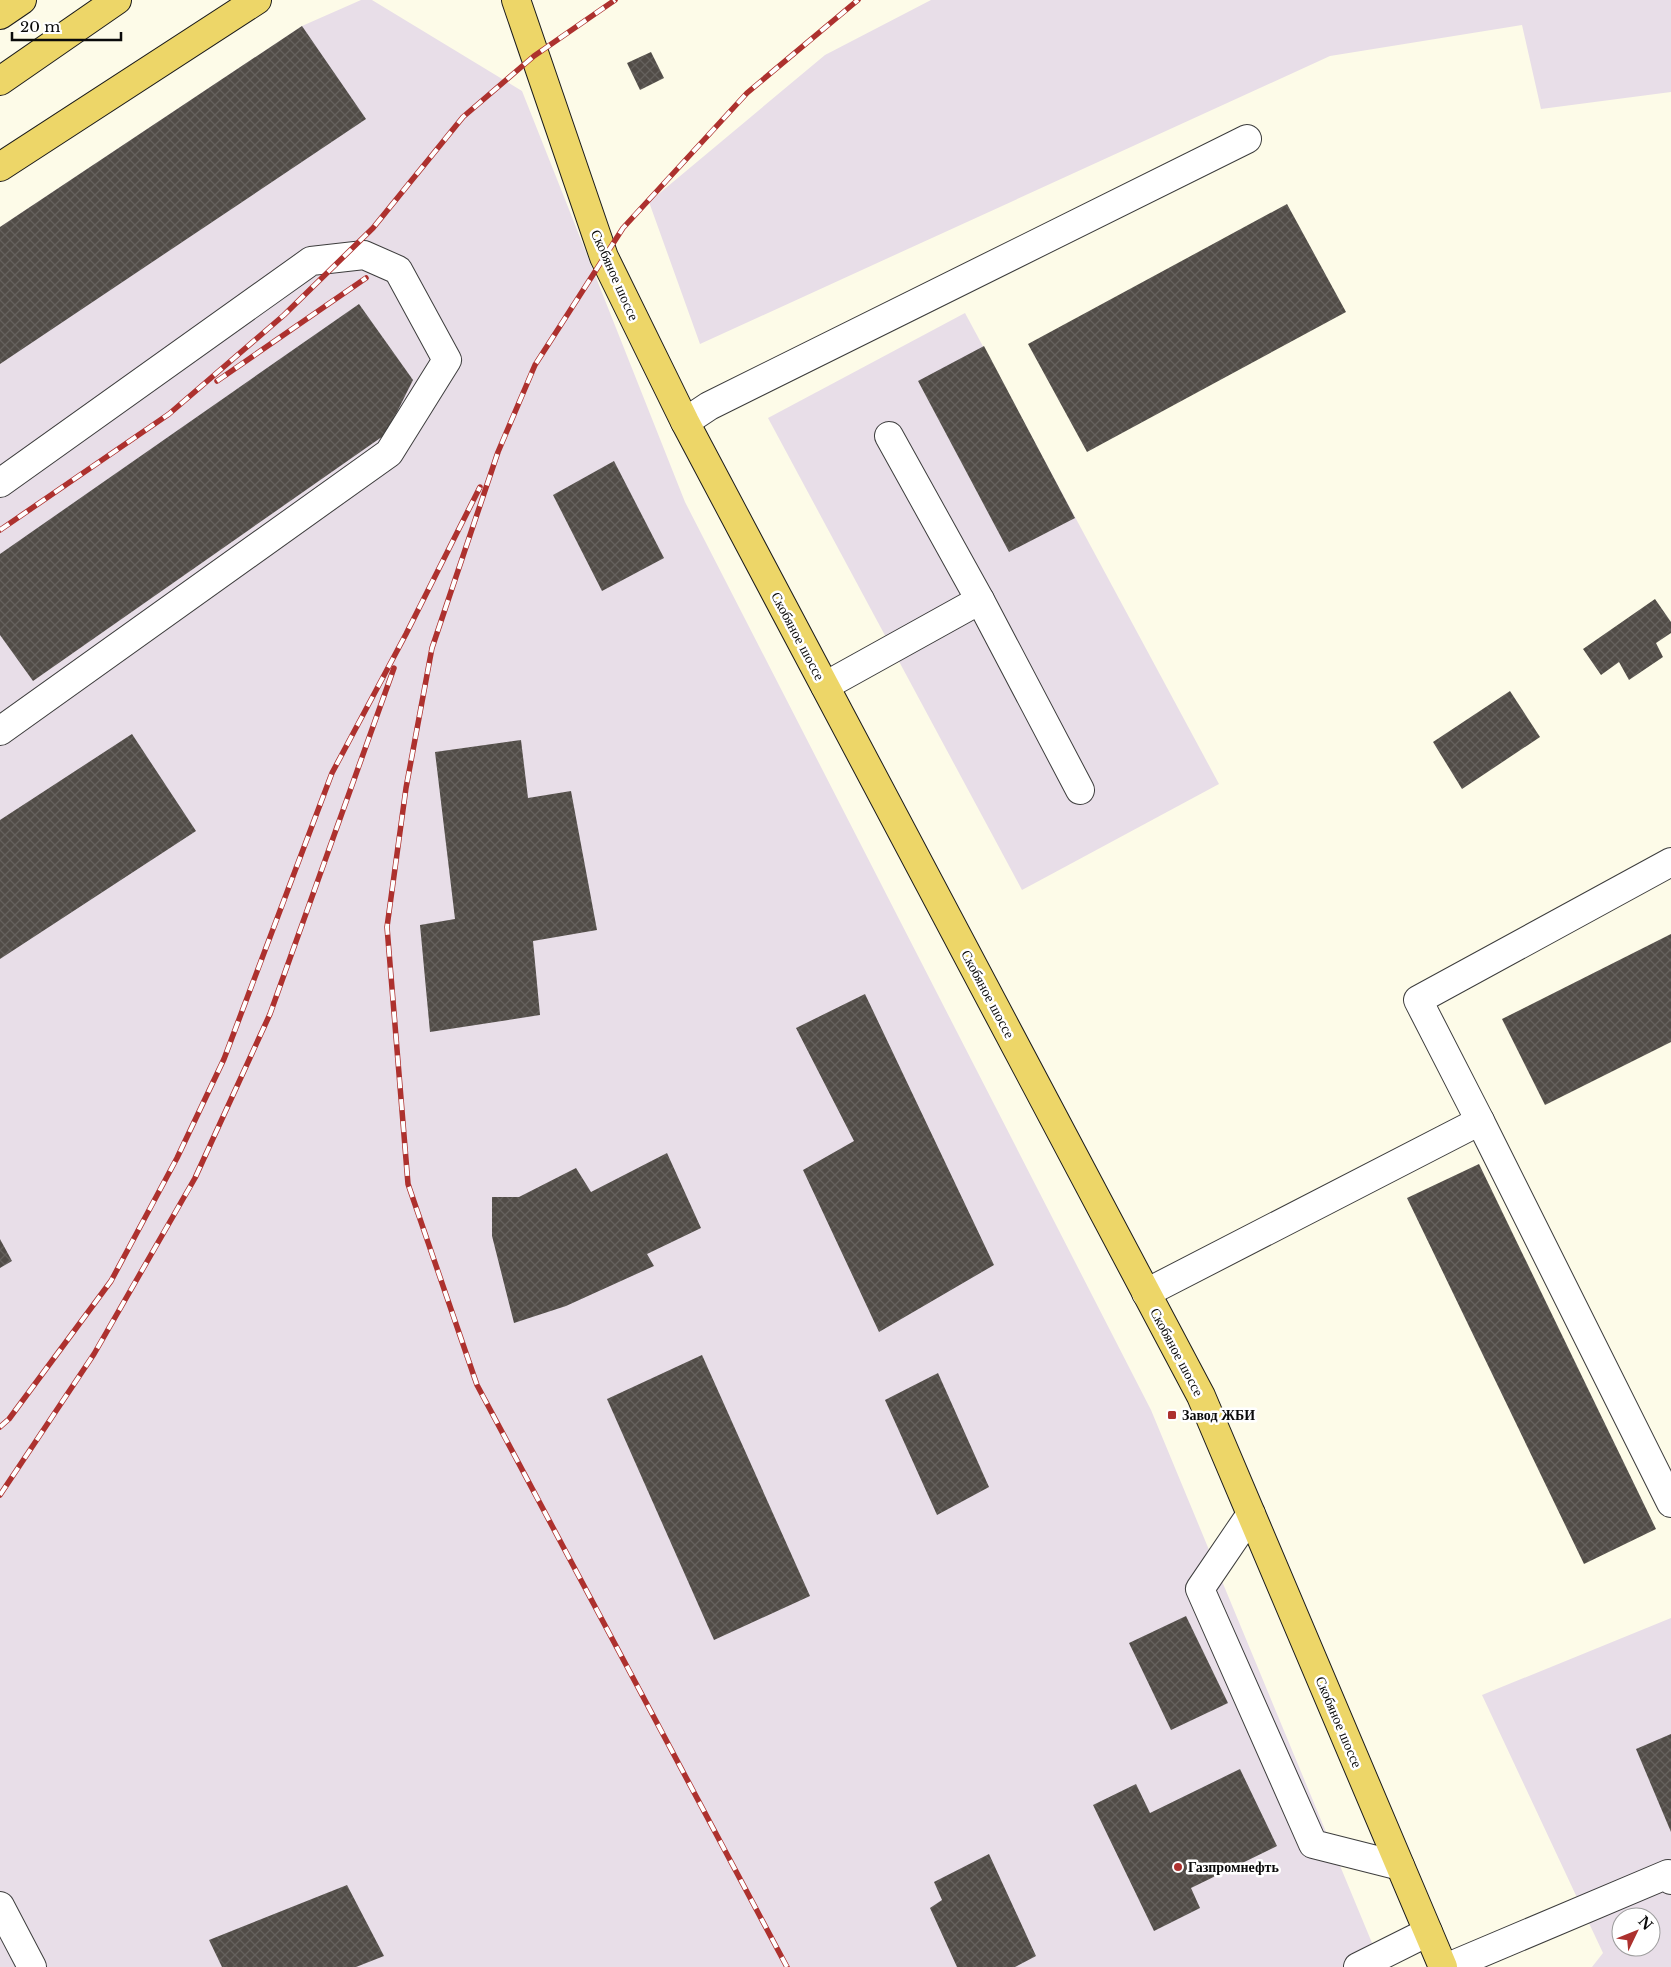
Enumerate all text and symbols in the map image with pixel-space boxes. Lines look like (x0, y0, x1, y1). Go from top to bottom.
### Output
scale bar (12, 10, 121, 42)
text: 20 m (20, 17, 60, 36)
street label: Скобяное шоссе (587, 227, 643, 323)
street label: Скобяное шоссе (767, 589, 829, 683)
street label: Скобяное шоссе (957, 947, 1019, 1041)
street label: Скобяное шоссе (1146, 1305, 1208, 1399)
place label: Завод ЖБИ (1182, 1406, 1255, 1424)
marker: Завод ЖБИ (1166, 1409, 1178, 1421)
street label: Скобяное шоссе (1312, 1674, 1366, 1770)
place label: Газпромнефть (1188, 1858, 1279, 1876)
marker: Газпромнефть (1172, 1861, 1184, 1873)
north arrow (1611, 1907, 1661, 1957)
text: N (1634, 1912, 1657, 1934)

